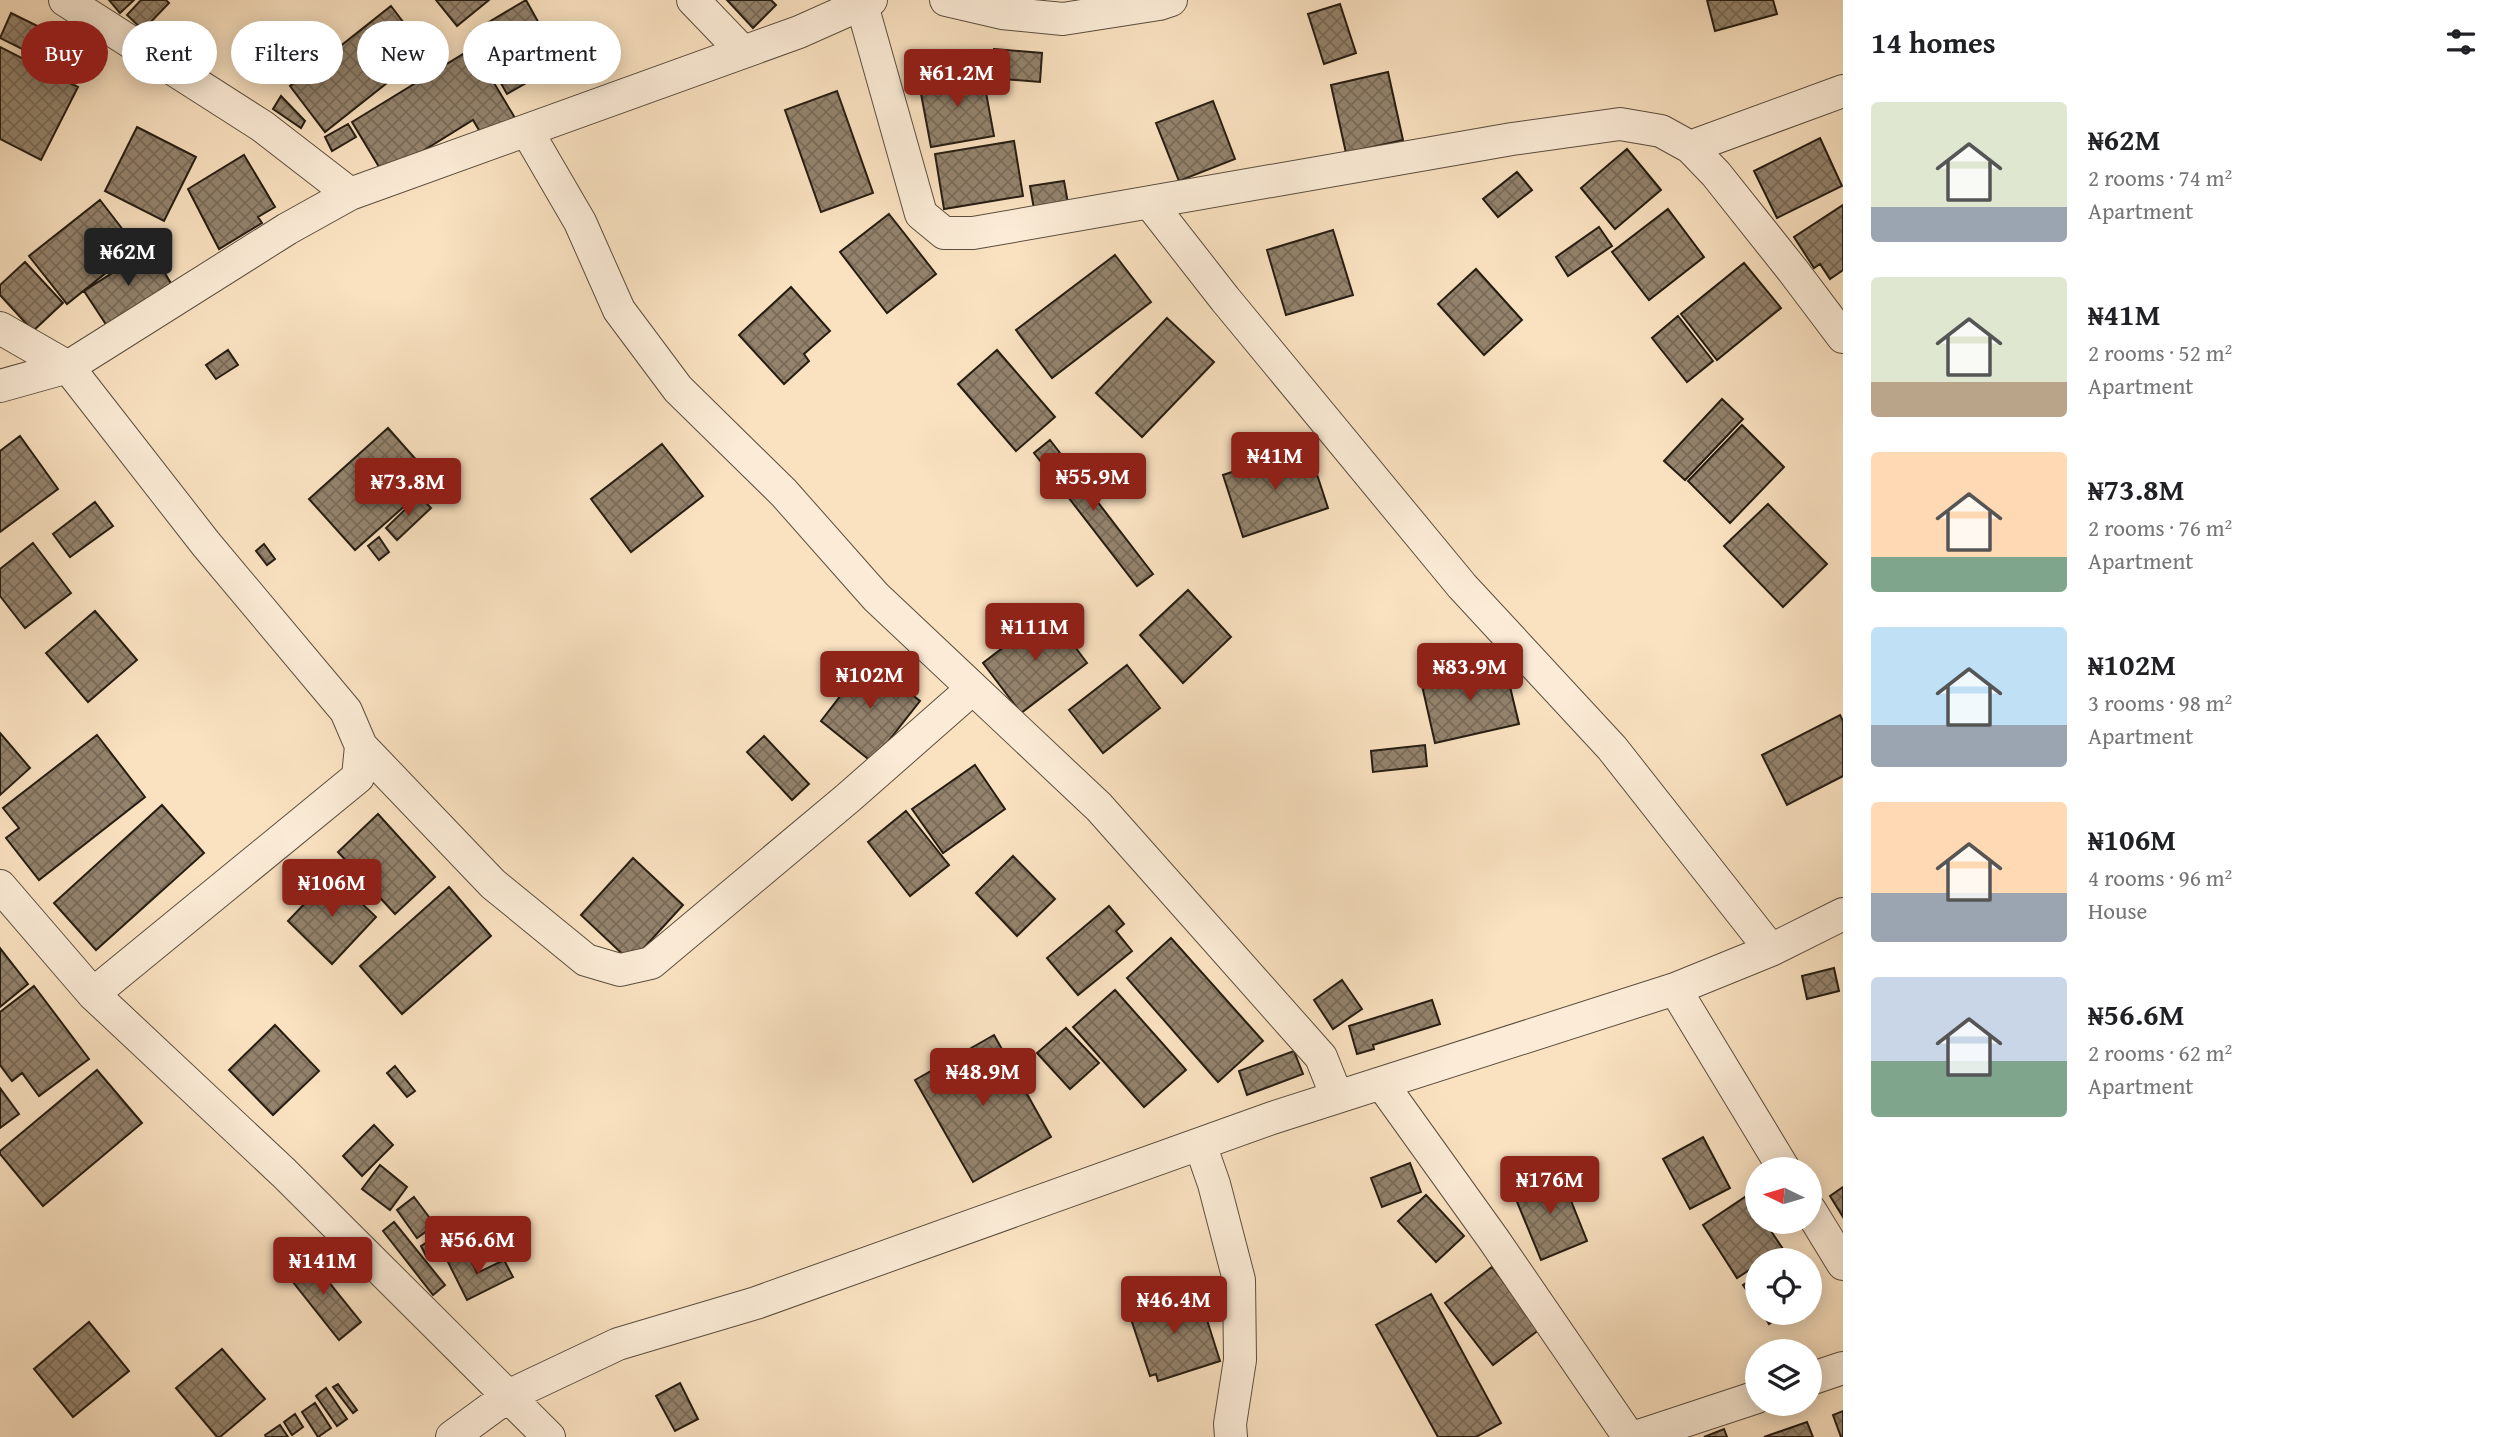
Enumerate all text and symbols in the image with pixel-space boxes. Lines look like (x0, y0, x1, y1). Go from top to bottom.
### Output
text: 14 homes (1871, 20, 1996, 64)
chip: Buy (21, 21, 108, 84)
chip: Rent (122, 21, 217, 84)
chip: Filters (231, 21, 343, 84)
chip: New (357, 21, 449, 84)
chip: Apartment (463, 21, 621, 84)
icon: filters (2442, 23, 2480, 61)
pin: ₦61.2M (900, 50, 1014, 109)
text: ₦61.2M (920, 55, 994, 88)
text: ₦62M (2088, 117, 2160, 161)
icon: home (1927, 130, 2011, 214)
text: 2 rooms · 74 m² (2088, 161, 2232, 194)
text: Apartment (2088, 194, 2193, 227)
pin: ₦62M (87, 229, 169, 288)
text: ₦62M (100, 234, 156, 267)
text: ₦41M (2088, 292, 2160, 336)
icon: home (1927, 305, 2011, 389)
text: 2 rooms · 52 m² (2088, 336, 2232, 369)
text: Apartment (2088, 369, 2193, 402)
pin: ₦41M (1234, 433, 1316, 492)
text: ₦41M (1247, 438, 1303, 471)
pin: ₦55.9M (1036, 454, 1150, 513)
pin: ₦73.8M (351, 458, 465, 518)
text: ₦55.9M (1056, 459, 1130, 492)
text: ₦73.8M (371, 464, 445, 497)
text: ₦73.8M (2088, 467, 2184, 511)
icon: home (1927, 480, 2011, 564)
text: 2 rooms · 76 m² (2088, 511, 2232, 544)
text: Apartment (2088, 544, 2193, 577)
pin: ₦111M (986, 604, 1084, 663)
text: ₦111M (1001, 609, 1069, 642)
text: ₦102M (2088, 642, 2176, 686)
pin: ₦83.9M (1413, 644, 1527, 703)
text: ₦83.9M (1433, 649, 1507, 682)
pin: ₦102M (821, 652, 919, 711)
icon: home (1927, 655, 2011, 739)
text: ₦102M (836, 657, 904, 690)
text: 3 rooms · 98 m² (2088, 686, 2232, 719)
text: Apartment (2088, 719, 2193, 752)
text: ₦106M (2088, 817, 2176, 861)
icon: home (1927, 830, 2011, 914)
pin: ₦106M (283, 860, 381, 919)
text: 4 rooms · 96 m² (2088, 861, 2232, 894)
text: ₦106M (298, 865, 366, 898)
text: House (2088, 894, 2147, 927)
text: ₦56.6M (2088, 992, 2184, 1036)
icon: home (1927, 1005, 2011, 1089)
text: 2 rooms · 62 m² (2088, 1036, 2232, 1069)
pin: ₦48.9M (926, 1048, 1040, 1108)
text: ₦48.9M (946, 1054, 1020, 1087)
text: Apartment (2088, 1069, 2193, 1102)
pin: ₦176M (1501, 1156, 1599, 1216)
north arrow (1745, 1157, 1822, 1234)
map controls (1745, 1157, 1822, 1416)
text: ₦176M (1516, 1162, 1584, 1195)
pin: ₦56.6M (421, 1216, 535, 1276)
text: ₦56.6M (441, 1222, 515, 1255)
pin: ₦141M (274, 1238, 372, 1297)
text: ₦141M (289, 1243, 357, 1276)
button: locate (1745, 1248, 1822, 1325)
pin: ₦46.4M (1117, 1276, 1231, 1336)
text: ₦46.4M (1137, 1282, 1211, 1315)
button: layers (1745, 1339, 1822, 1416)

